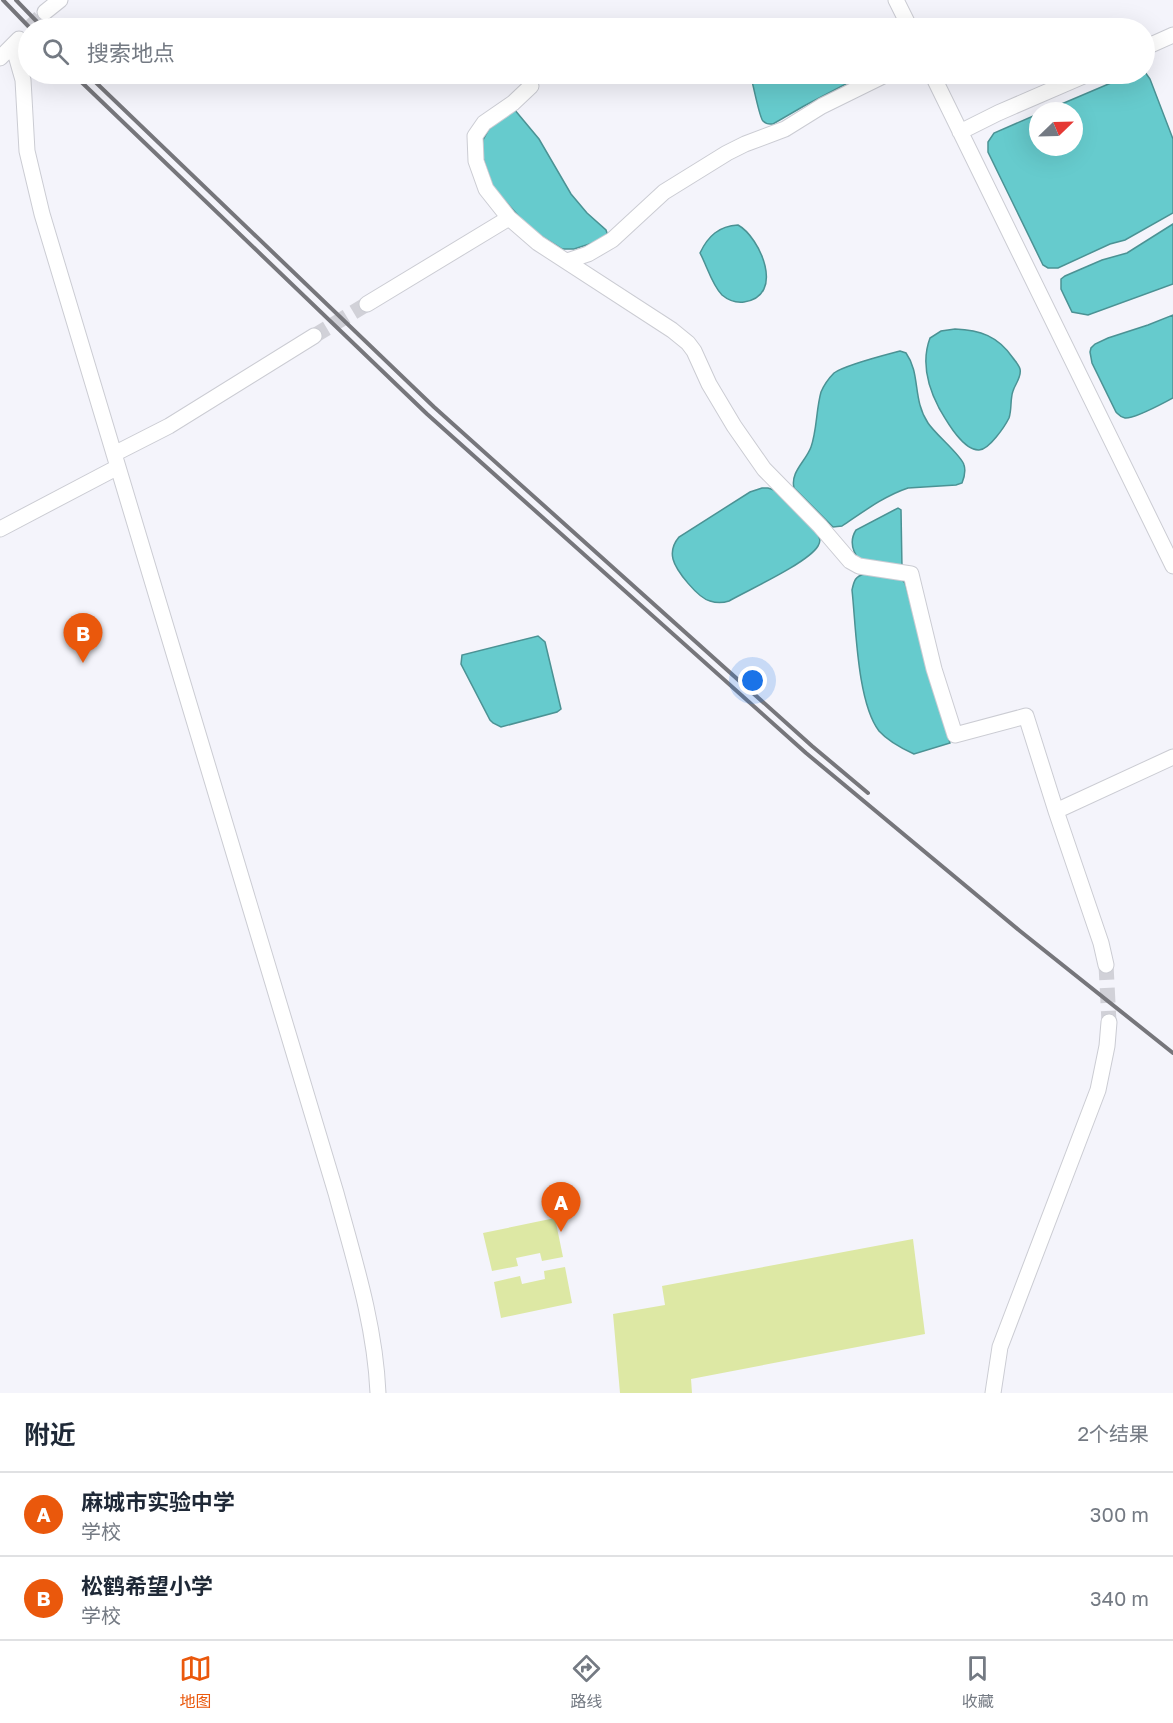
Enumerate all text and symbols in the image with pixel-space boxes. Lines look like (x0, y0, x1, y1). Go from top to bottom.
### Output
search box (18, 18, 1155, 84)
icon: search (39, 35, 72, 68)
text: 搜索地点 (87, 39, 175, 66)
north arrow (1029, 102, 1083, 156)
pin: B (64, 614, 103, 663)
your location (738, 666, 767, 695)
pin: A (542, 1182, 580, 1232)
text: 附近 (24, 1419, 76, 1450)
text: 2个结果 (1077, 1421, 1149, 1445)
text: 麻城市实验中学 (81, 1488, 235, 1515)
text: A (36, 1502, 51, 1526)
text: 300 m (1090, 1502, 1149, 1526)
text: 学校 (81, 1519, 121, 1543)
text: 松鹤希望小学 (81, 1572, 213, 1599)
text: B (36, 1586, 51, 1610)
text: 340 m (1090, 1586, 1149, 1610)
text: 学校 (81, 1603, 121, 1627)
tab: 地图 (179, 1652, 212, 1712)
tab: 路线 (570, 1652, 603, 1712)
tab: 收藏 (961, 1652, 994, 1712)

